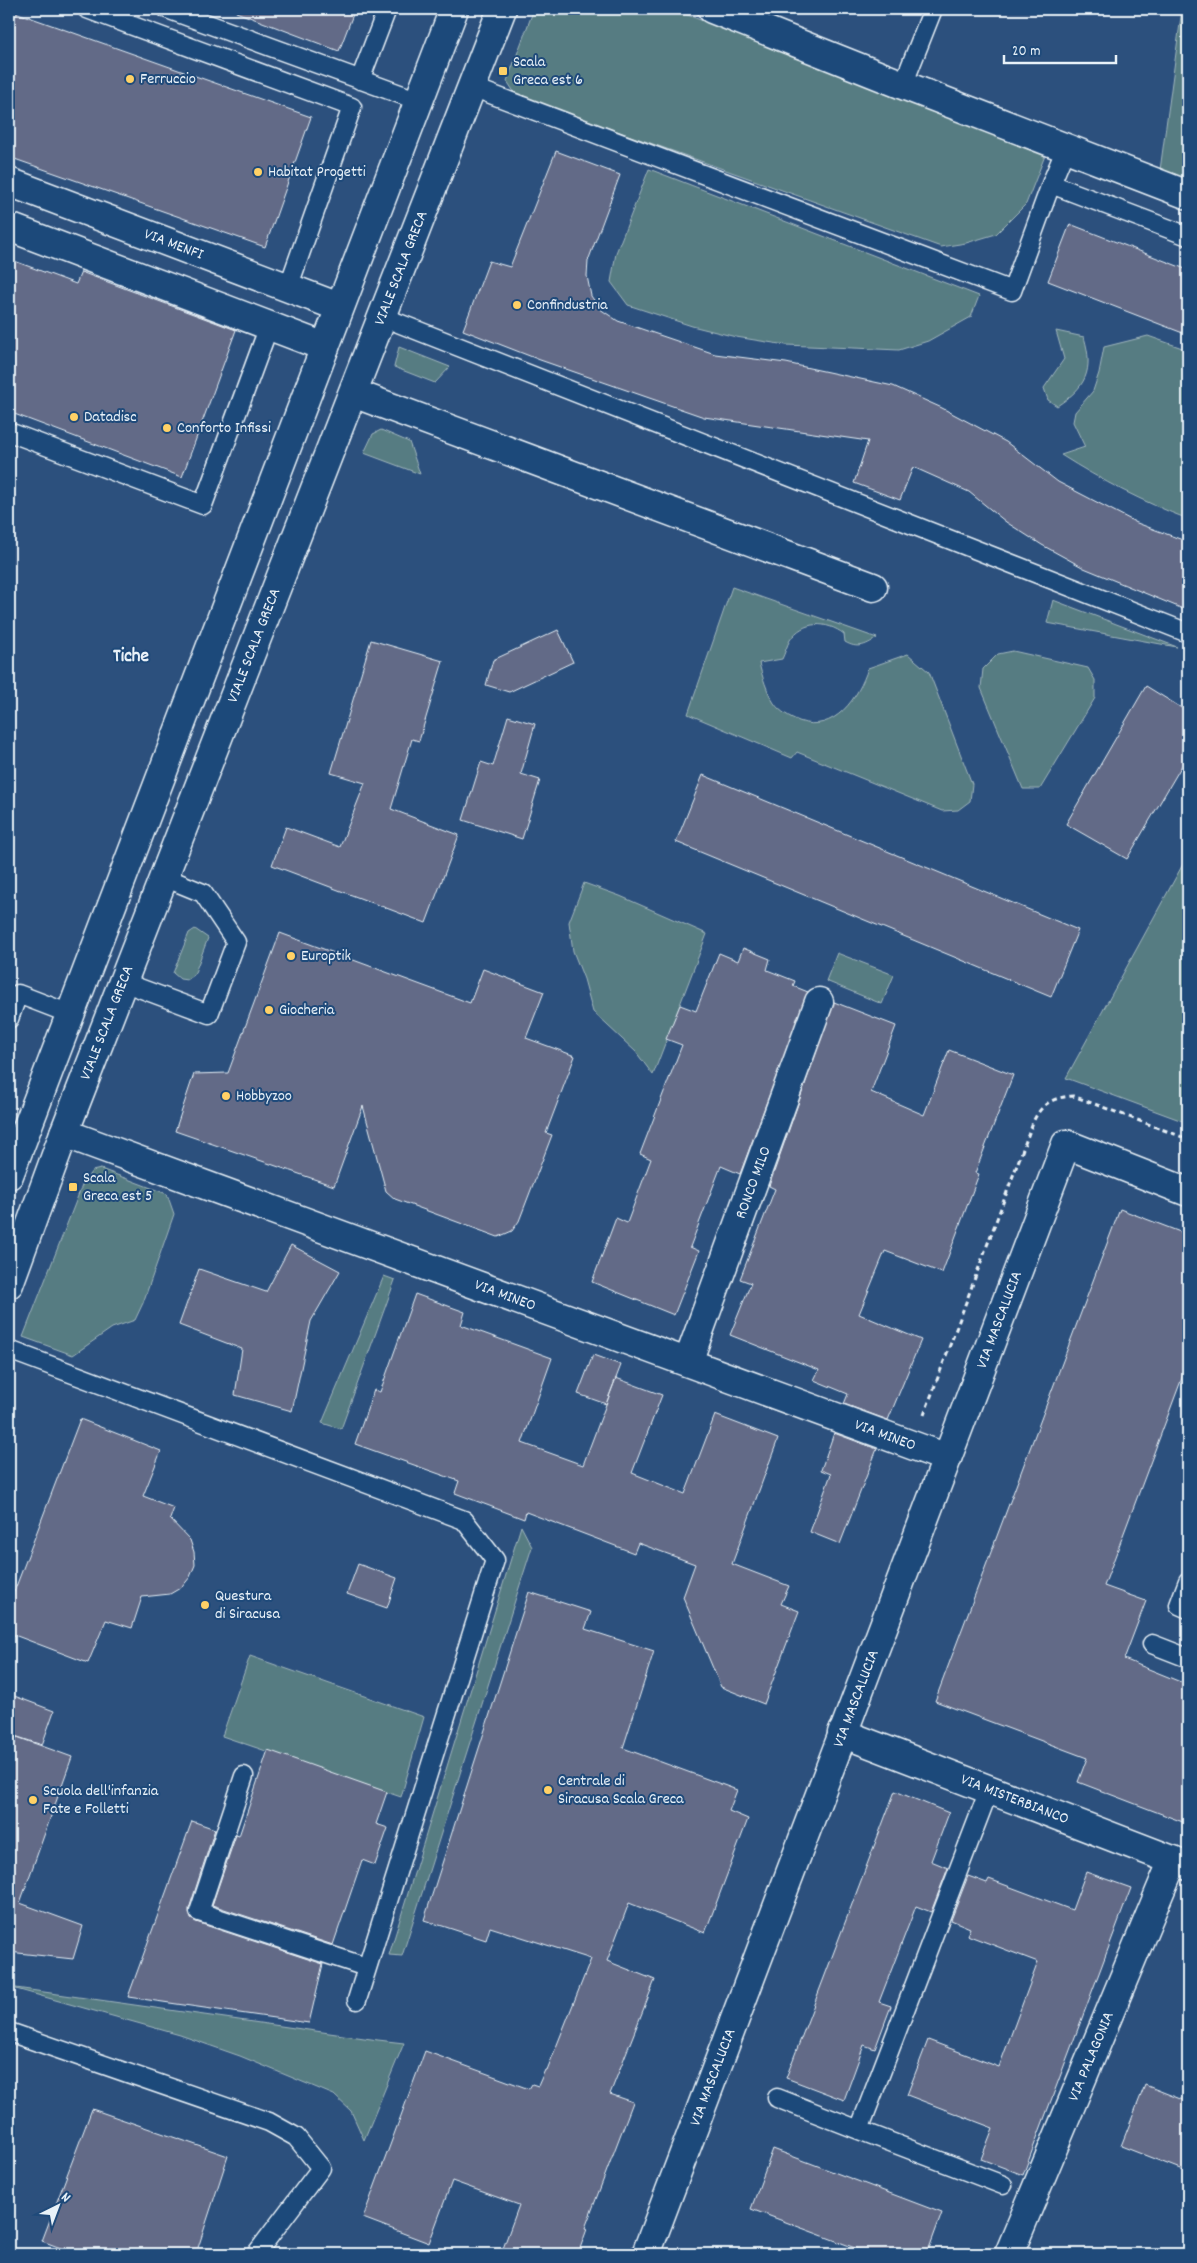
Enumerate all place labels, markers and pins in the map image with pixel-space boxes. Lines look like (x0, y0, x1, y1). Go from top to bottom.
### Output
place label: Scala Greca est 6 (513, 51, 583, 92)
marker: Scala Greca est 6 (497, 65, 509, 77)
place label: Ferruccio (140, 68, 196, 91)
marker: Ferruccio (124, 73, 136, 85)
place label: Habitat Progetti (268, 161, 366, 184)
marker: Habitat Progetti (252, 166, 264, 178)
place label: Confindustria (527, 294, 608, 317)
marker: Confindustria (511, 299, 523, 311)
place label: Datadisc (84, 406, 137, 429)
marker: Datadisc (68, 411, 80, 423)
place label: Conforto Infissi (177, 417, 271, 440)
marker: Conforto Infissi (161, 422, 173, 434)
place label: Europtik (301, 945, 351, 968)
marker: Europtik (285, 950, 297, 962)
place label: Giocheria (279, 999, 335, 1022)
marker: Giocheria (263, 1004, 275, 1016)
place label: Hobbyzoo (236, 1085, 292, 1108)
marker: Hobbyzoo (220, 1090, 232, 1102)
place label: Scala Greca est 5 (83, 1167, 152, 1208)
marker: Scala Greca est 5 (67, 1181, 79, 1193)
place label: Questura di Siracusa (215, 1585, 281, 1626)
marker: Questura di Siracusa (199, 1599, 211, 1611)
place label: Centrale di Siracusa Scala Greca (558, 1770, 684, 1811)
place label: Scuola dell'infanzia Fate e Folletti (43, 1780, 159, 1821)
marker: Centrale di Siracusa Scala Greca (542, 1784, 554, 1796)
marker: Scuola dell'infanzia Fate e Folletti (27, 1794, 39, 1806)

